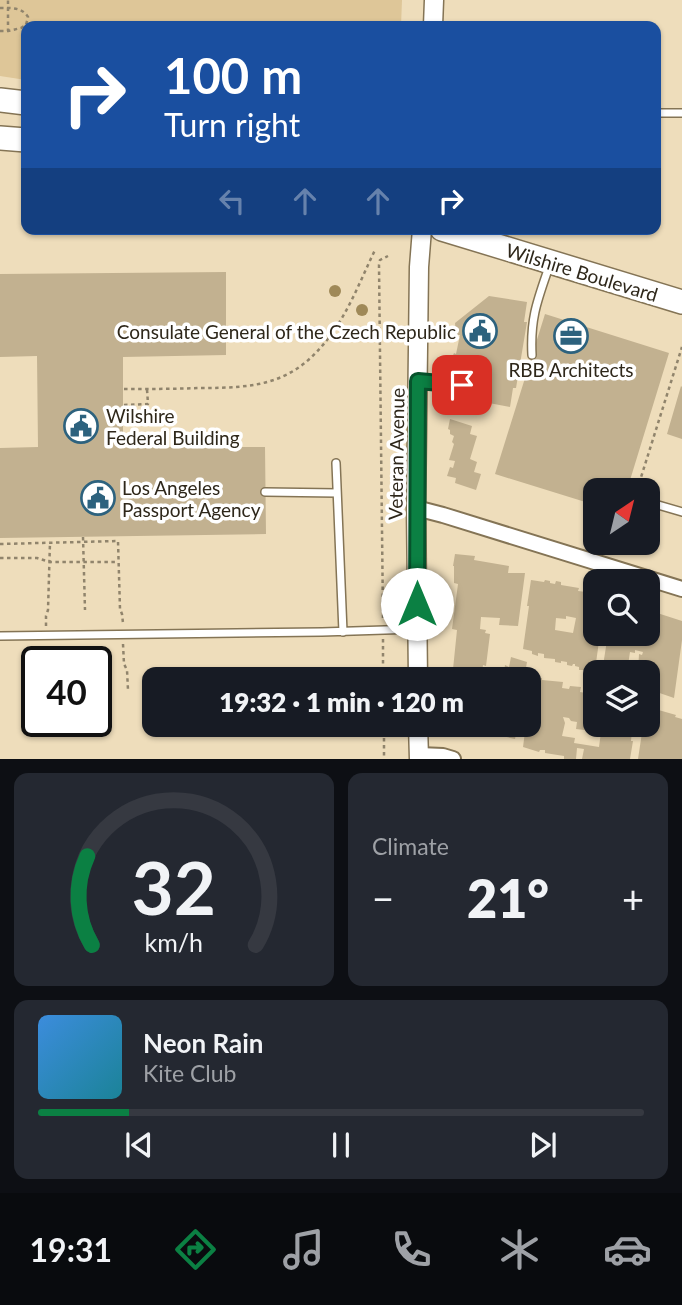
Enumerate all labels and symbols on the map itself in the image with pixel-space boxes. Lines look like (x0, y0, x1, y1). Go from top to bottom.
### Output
street label: Wilshire Boulevard (503, 238, 661, 306)
public building icon: Consulate General of the Czech Republic (461, 312, 499, 350)
office icon: RBB Architects (552, 317, 590, 355)
place label: Consulate General of the Czech Republic (117, 320, 456, 343)
pin (432, 355, 492, 415)
place label: RBB Architects (508, 358, 634, 381)
street label: Veteran Avenue (383, 388, 409, 520)
place label: Wilshire Federal Building (106, 404, 240, 449)
public building icon: Wilshire Federal Building (62, 407, 100, 445)
place label: Los Angeles Passport Agency (122, 476, 261, 521)
north arrow (583, 478, 660, 555)
public building icon: Los Angeles Passport Agency (79, 479, 117, 517)
position arrow (380, 567, 454, 641)
speed limit sign: 40 (21, 646, 112, 737)

